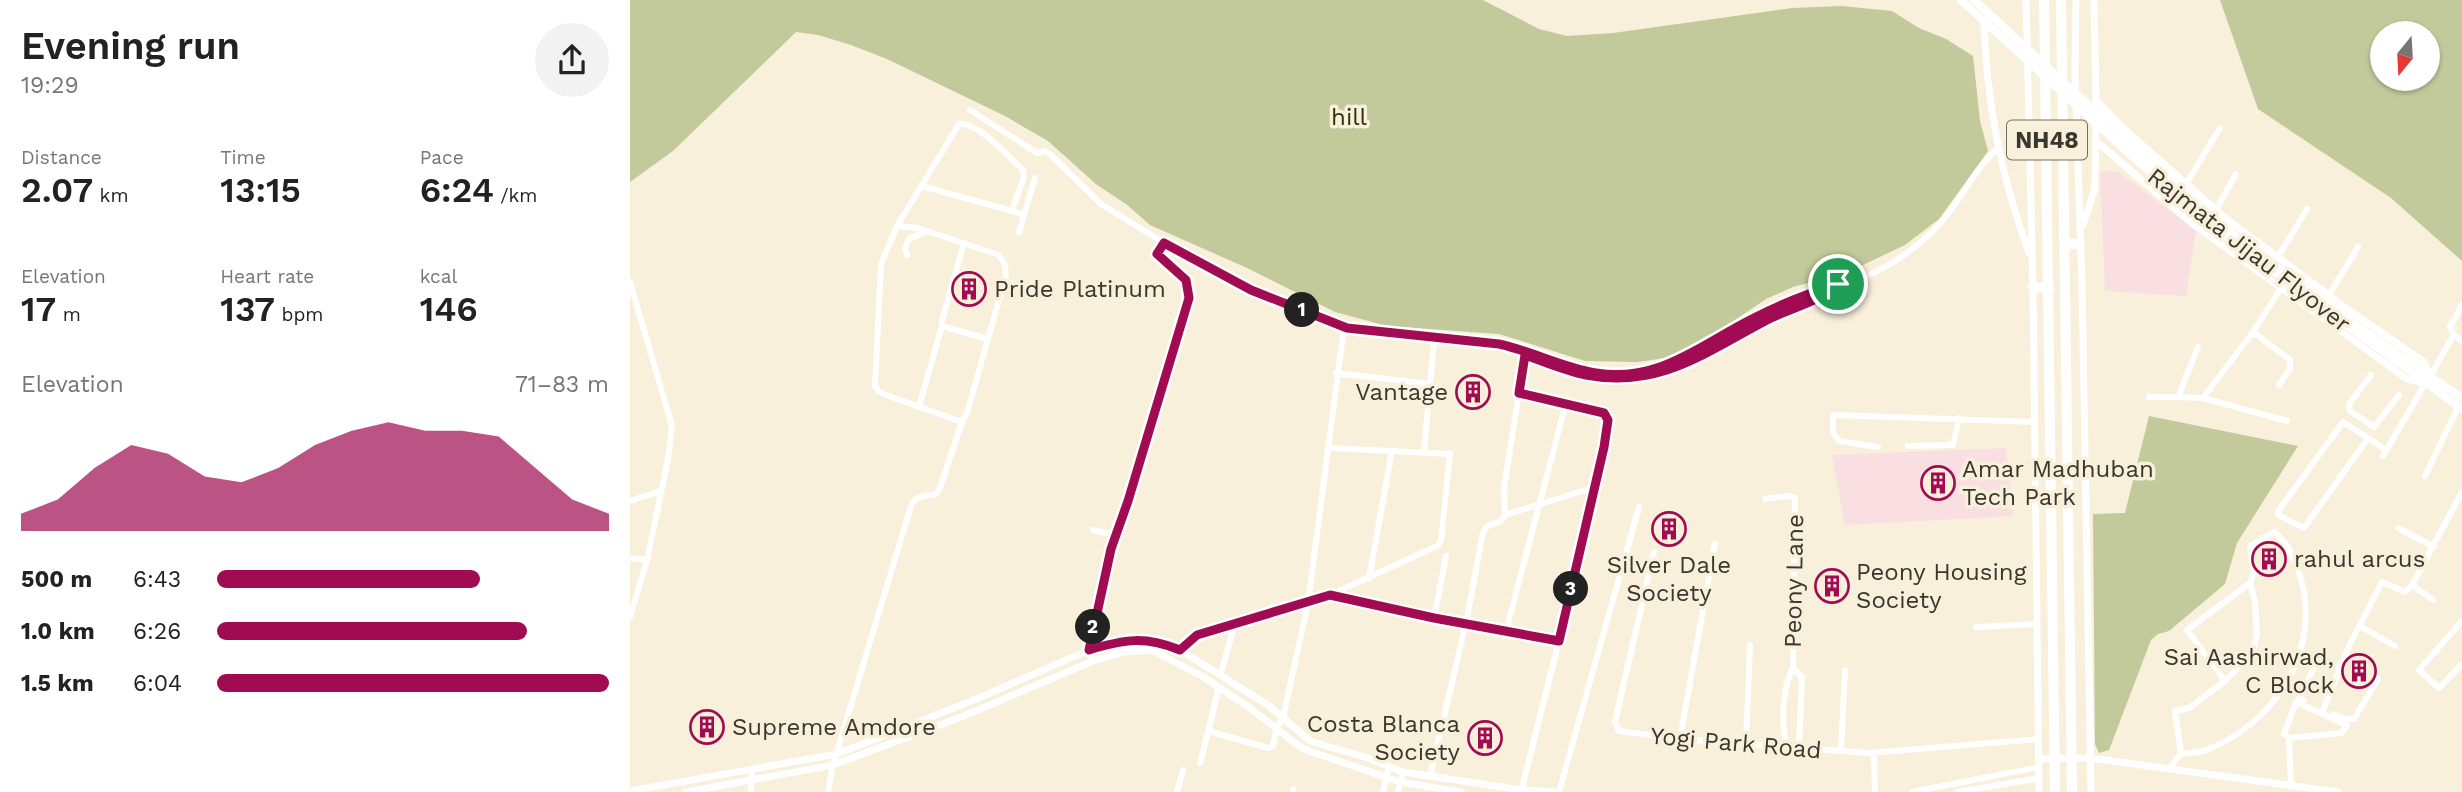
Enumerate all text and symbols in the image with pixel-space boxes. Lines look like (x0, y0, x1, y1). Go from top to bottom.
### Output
north arrow (2370, 21, 2440, 91)
map controls (2370, 21, 2440, 91)
button: share (535, 23, 609, 97)
text: Evening run (21, 24, 240, 68)
text: 19:29 (21, 72, 79, 99)
park label: hill (1331, 103, 1368, 131)
road number: NH48 (2007, 120, 2087, 160)
text: Distance (21, 146, 102, 169)
text: Time (220, 146, 266, 169)
text: Pace (420, 146, 464, 169)
street label: Rajmata Jijau Flyover (2142, 162, 2356, 338)
text: 2.07 (21, 169, 93, 211)
text: 13:15 (220, 169, 301, 211)
text: 6:24 (420, 169, 494, 211)
text: km (93, 184, 128, 207)
text: /km (494, 184, 537, 207)
pin (1808, 254, 1868, 314)
text: Elevation (21, 265, 106, 288)
text: Heart rate (220, 265, 314, 288)
text: kcal (420, 265, 457, 288)
icon: arrive (1819, 265, 1857, 303)
building icon: Pride Platinum (950, 270, 988, 308)
place label: Pride Platinum (994, 275, 1166, 303)
text: 17 (21, 288, 56, 330)
text: 137 (220, 288, 275, 330)
text: 146 (420, 288, 478, 330)
pin: 1 (1284, 292, 1320, 328)
text: 1 (1297, 298, 1306, 321)
text: m (56, 303, 81, 326)
text: bpm (275, 303, 323, 326)
text: Elevation (21, 371, 124, 398)
text: 71–83 m (515, 371, 609, 398)
building icon: Vantage (1454, 373, 1492, 411)
place label: Vantage (1355, 378, 1448, 406)
place label: Amar Madhuban Tech Park (1962, 455, 2154, 511)
building icon: Amar Madhuban Tech Park (1919, 464, 1957, 502)
building icon: Silver Dale Society (1650, 510, 1688, 548)
street label: Peony Lane (1779, 514, 1809, 648)
building icon: rahul arcus (2250, 540, 2288, 578)
place label: rahul arcus (2294, 545, 2425, 573)
place label: Silver Dale Society (1607, 551, 1731, 607)
place label: Peony Housing Society (1856, 558, 2027, 614)
text: 500 m (21, 566, 92, 593)
text: 6:43 (133, 566, 181, 593)
building icon: Peony Housing Society (1813, 567, 1851, 605)
pin: 3 (1553, 572, 1588, 606)
text: 3 (1565, 577, 1576, 600)
pin: 2 (1076, 610, 1110, 644)
text: 2 (1087, 615, 1098, 638)
text: 1.0 km (21, 618, 95, 645)
text: 6:26 (133, 618, 181, 645)
place label: Sai Aashirwad, C Block (2164, 643, 2334, 699)
building icon: Sai Aashirwad, C Block (2340, 652, 2378, 690)
text: 1.5 km (21, 670, 94, 697)
text: 6:04 (133, 670, 182, 697)
building icon: Supreme Amdore (688, 708, 726, 746)
place label: Costa Blanca Society (1307, 710, 1461, 766)
place label: Supreme Amdore (732, 713, 936, 741)
building icon: Costa Blanca Society (1466, 719, 1504, 757)
street label: Yogi Park Road (1649, 722, 1823, 764)

